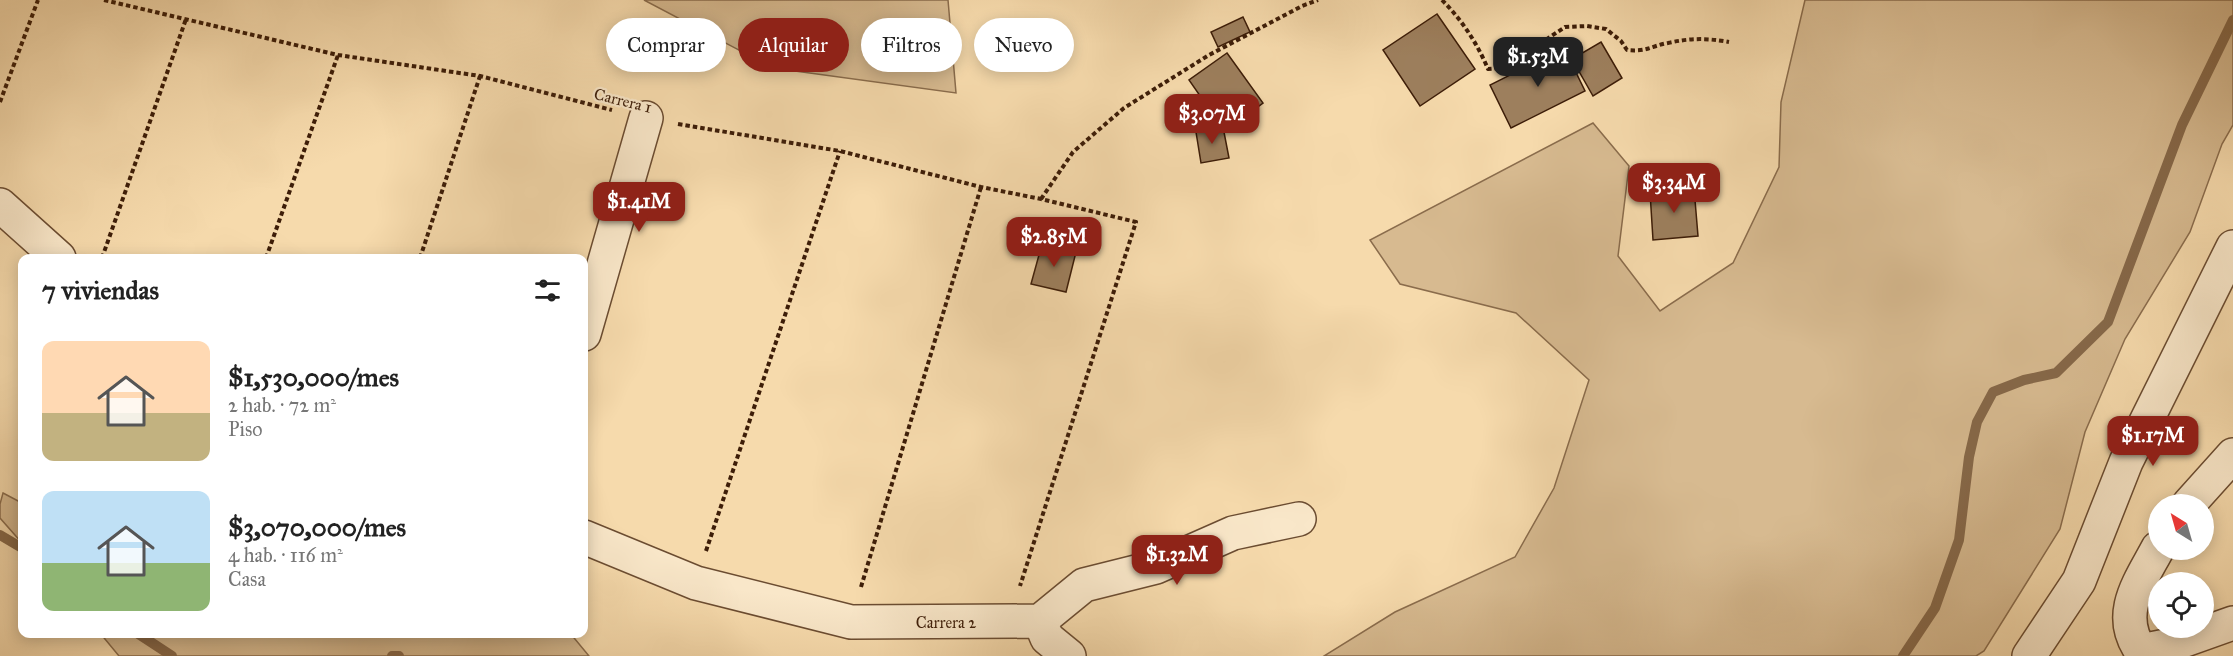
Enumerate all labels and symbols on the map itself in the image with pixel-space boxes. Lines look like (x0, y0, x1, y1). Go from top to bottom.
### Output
pin: $1.53M (1489, 37, 1587, 88)
street label: Carrera 1 (592, 84, 654, 117)
pin: $3.07M (1163, 94, 1261, 145)
pin: $3.34M (1625, 163, 1723, 214)
pin: $1.41M (590, 182, 688, 233)
pin: $2.85M (1005, 217, 1103, 268)
pin: $1.17M (2104, 416, 2202, 467)
north arrow (2148, 494, 2214, 560)
pin: $1.32M (1128, 535, 1226, 586)
street label: Carrera 2 (916, 613, 976, 632)

